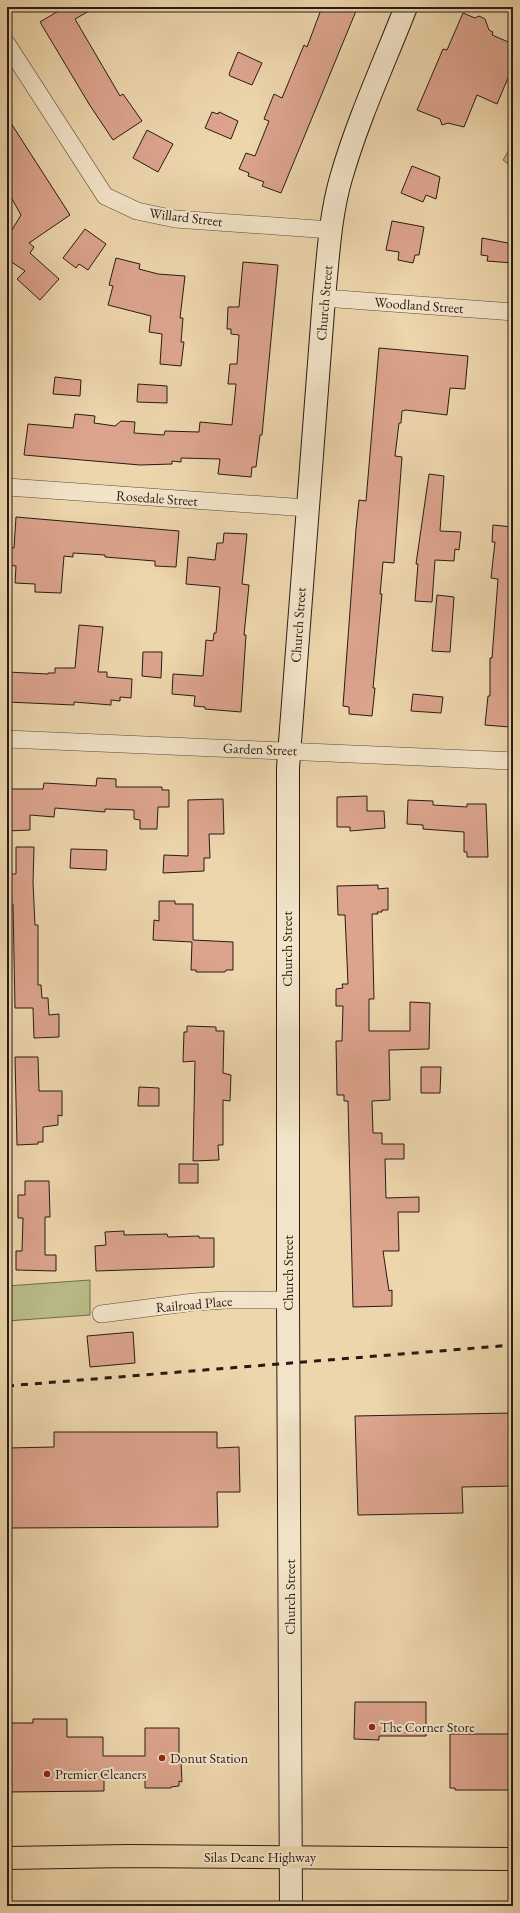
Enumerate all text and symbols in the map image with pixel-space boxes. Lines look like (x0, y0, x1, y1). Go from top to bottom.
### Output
street label: Willard Street (148, 204, 224, 230)
street label: Church Street (312, 264, 336, 341)
street label: Woodland Street (374, 293, 465, 317)
street label: Rosedale Street (116, 486, 199, 510)
street label: Church Street (286, 586, 310, 663)
street label: Garden Street (223, 739, 298, 759)
street label: Church Street (278, 911, 296, 987)
street label: Church Street (279, 1235, 297, 1311)
street label: Railroad Place (155, 1292, 234, 1316)
street label: Church Street (281, 1559, 299, 1635)
place label: The Corner Store (380, 1718, 475, 1736)
marker: The Corner Store (367, 1722, 377, 1732)
place label: Donut Station (170, 1749, 249, 1767)
marker: Donut Station (157, 1753, 167, 1763)
place label: Premier Cleaners (55, 1765, 147, 1783)
marker: Premier Cleaners (42, 1769, 52, 1779)
street label: Silas Deane Highway (204, 1848, 317, 1866)

